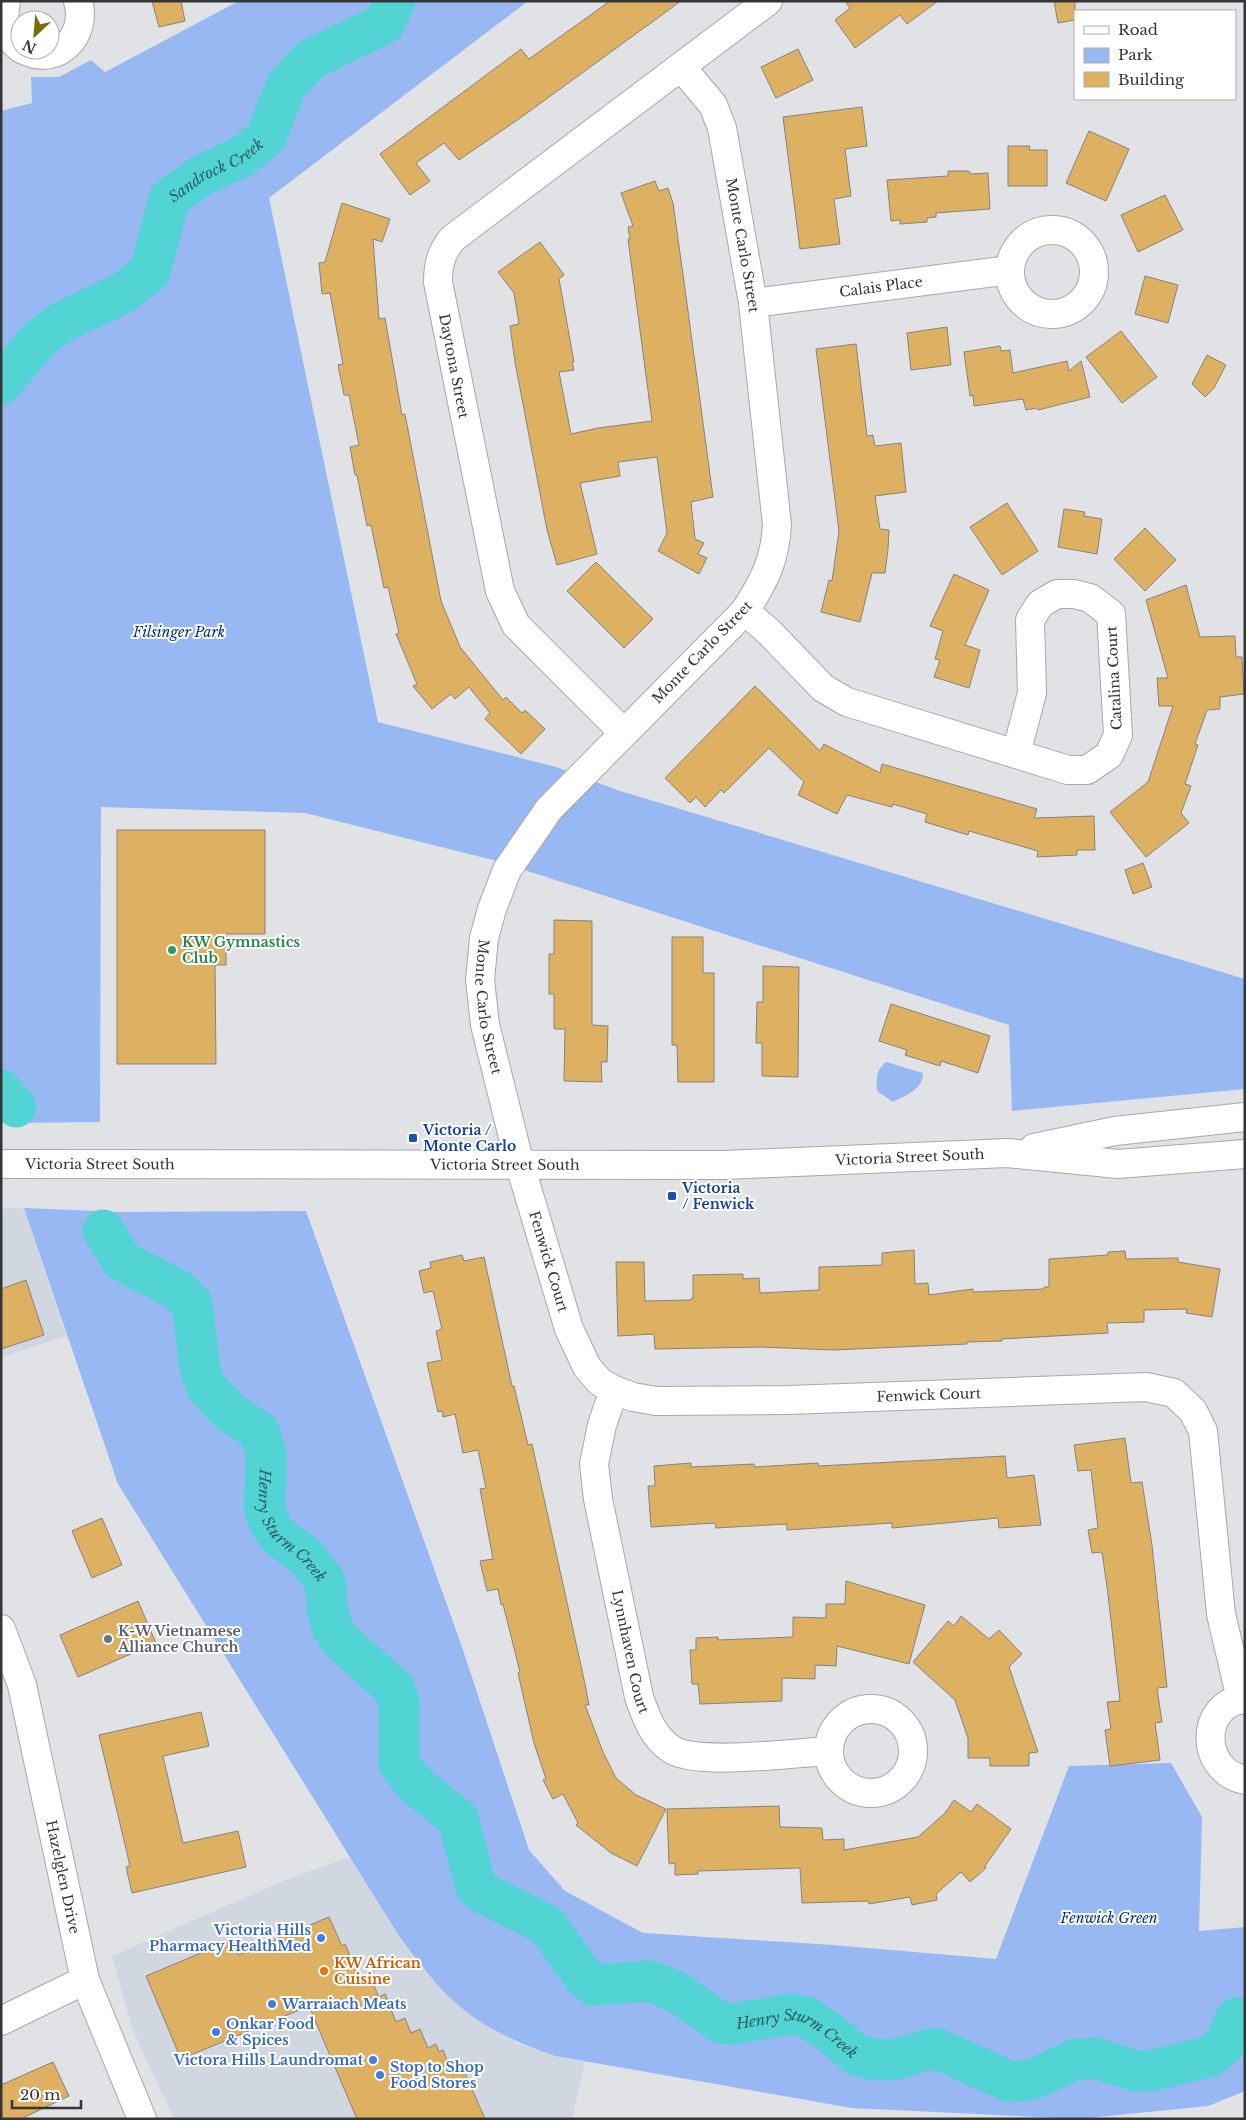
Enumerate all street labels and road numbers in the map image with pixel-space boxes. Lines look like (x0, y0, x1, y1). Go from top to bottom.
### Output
street label: Monte Carlo Street (722, 176, 763, 314)
street label: Calais Place (838, 272, 924, 301)
street label: Daytona Street (435, 312, 473, 421)
street label: Monte Carlo Street (648, 596, 756, 707)
street label: Catalina Court (1102, 625, 1126, 731)
street label: Monte Carlo Street (471, 938, 506, 1077)
street label: Victoria Street South (834, 1145, 985, 1169)
street label: Victoria Street South (24, 1155, 175, 1173)
street label: Victoria Street South (429, 1156, 580, 1174)
street label: Fenwick Court (525, 1209, 573, 1315)
street label: Fenwick Court (876, 1384, 982, 1406)
street label: Lynnhaven Court (608, 1588, 653, 1717)
street label: Hazelglen Drive (42, 1818, 84, 1935)

